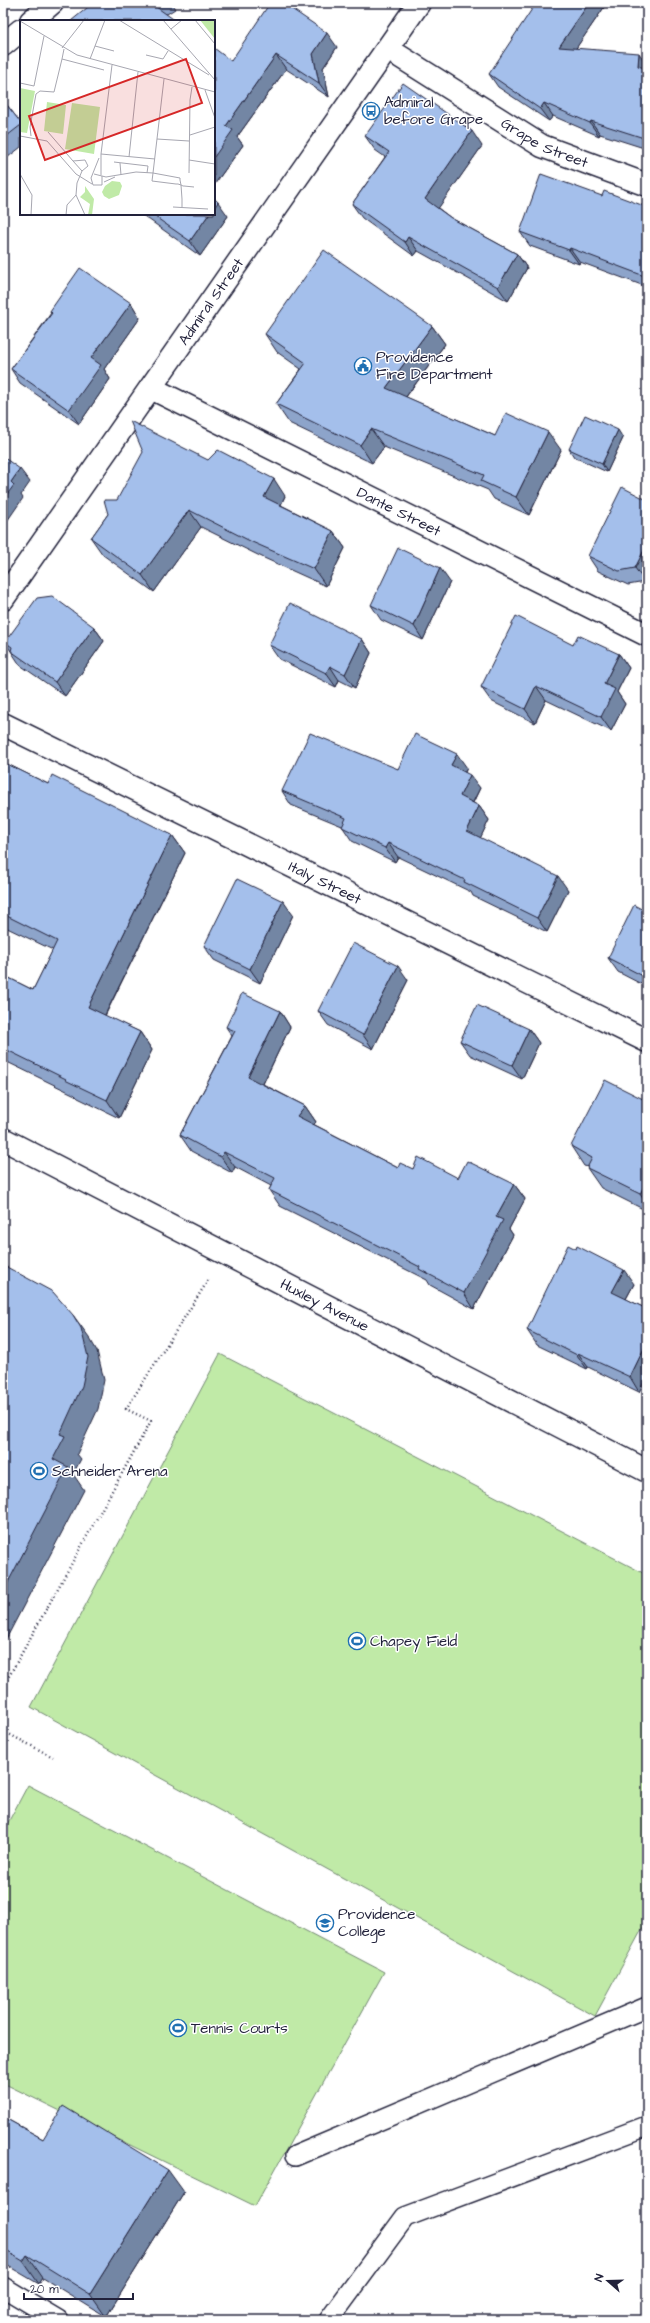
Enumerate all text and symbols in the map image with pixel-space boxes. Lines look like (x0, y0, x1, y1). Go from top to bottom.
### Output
inset map (20, 20, 215, 215)
place label: Admiral before Grape (384, 92, 483, 130)
bus stop icon: Admiral before Grape (361, 101, 381, 121)
street label: Grape Street (497, 113, 591, 173)
street label: Admiral Street (173, 254, 249, 349)
place label: Providence Fire Department (376, 347, 493, 385)
public building icon: Providence Fire Department (353, 356, 373, 376)
street label: Dante Street (353, 482, 444, 542)
street label: Italy Street (285, 856, 365, 910)
street label: Huxley Avenue (276, 1274, 373, 1337)
sports icon: Schneider Arena (29, 1461, 49, 1481)
place label: Schneider Arena (52, 1461, 168, 1482)
sports icon: Chapey Field (347, 1631, 367, 1651)
place label: Chapey Field (370, 1631, 458, 1653)
place label: Providence College (338, 1904, 415, 1943)
school or university icon: Providence College (315, 1913, 335, 1933)
sports icon: Tennis Courts (168, 2018, 188, 2038)
place label: Tennis Courts (191, 2018, 288, 2039)
north arrow (588, 2261, 628, 2301)
text: N (591, 2272, 607, 2284)
scale bar (24, 2275, 133, 2301)
text: 20 m (30, 2281, 59, 2298)

